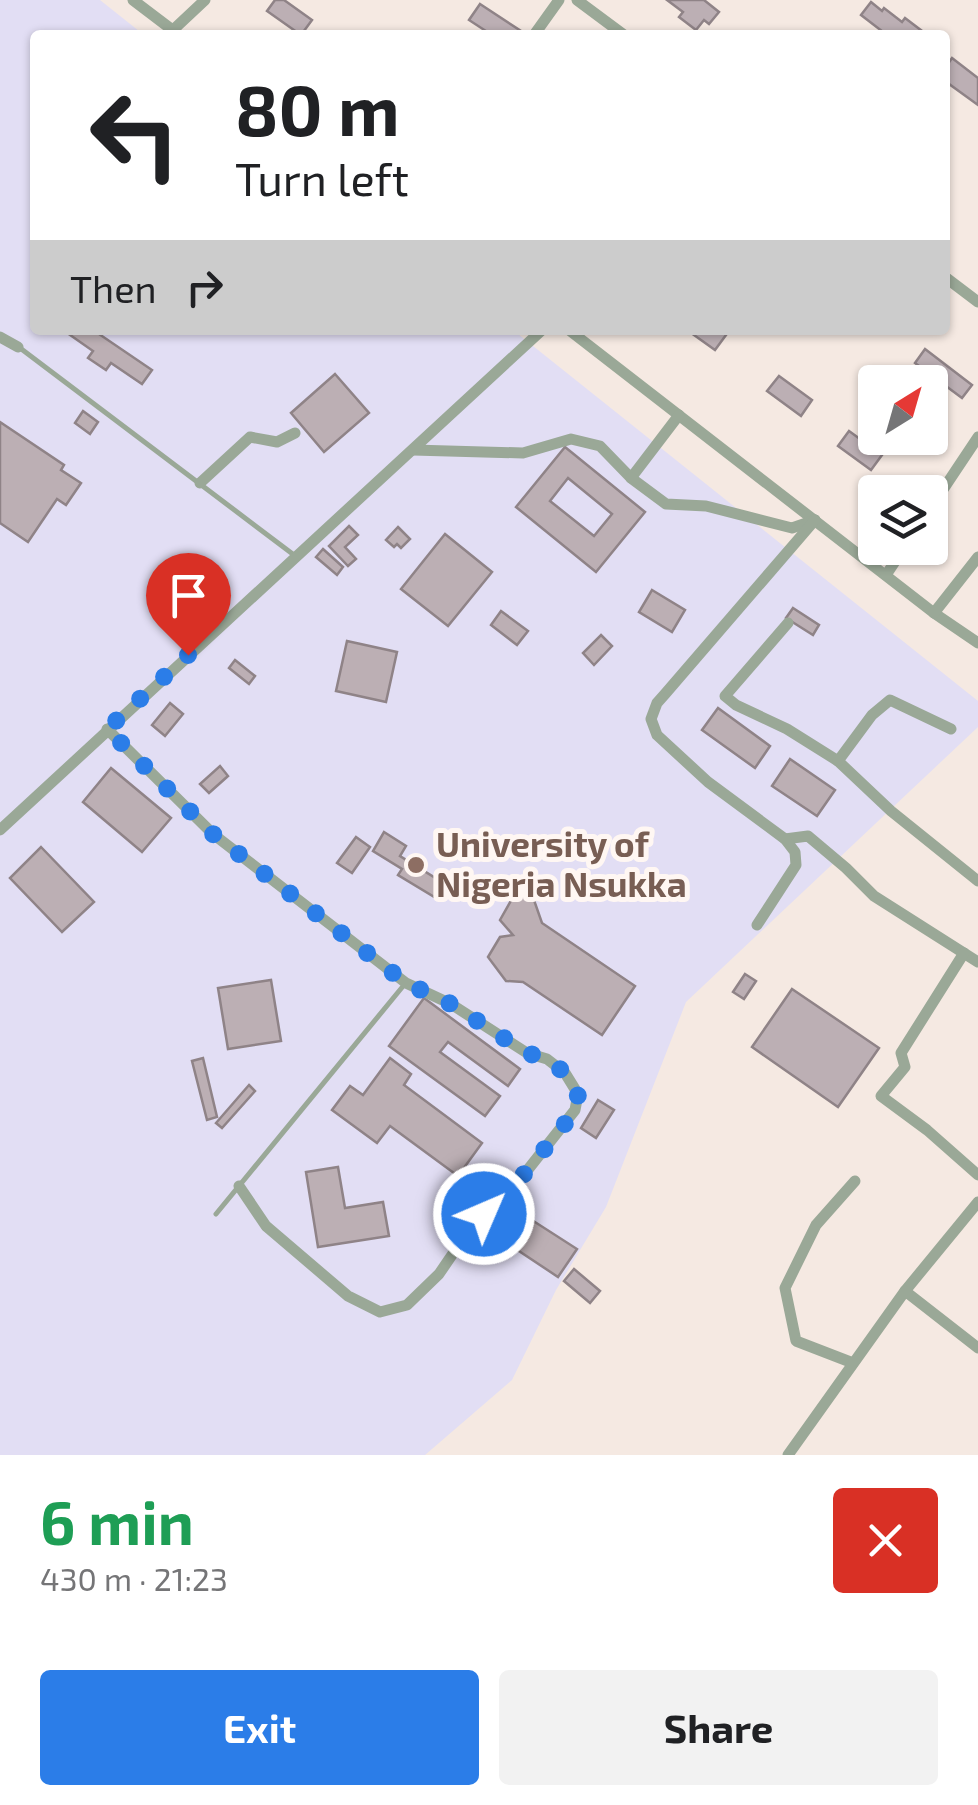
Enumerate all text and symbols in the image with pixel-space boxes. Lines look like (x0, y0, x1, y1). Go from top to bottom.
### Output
text: 80 m (235, 66, 400, 150)
icon: left (70, 70, 200, 200)
text: Turn left (235, 151, 409, 205)
icon: right (177, 260, 232, 315)
text: Then (70, 265, 157, 311)
north arrow (858, 365, 948, 455)
map controls (858, 365, 948, 565)
button: layers (858, 475, 948, 565)
pin (146, 553, 231, 656)
icon: arrive (161, 568, 216, 623)
place label: University of Nigeria Nsukka (436, 822, 687, 904)
marker: University of Nigeria Nsukka (405, 854, 427, 876)
position arrow (432, 1162, 536, 1266)
text: 6 min (40, 1485, 194, 1557)
button: close (833, 1488, 938, 1593)
text: 430 m · 21:23 (40, 1559, 228, 1597)
button: Exit (40, 1670, 479, 1785)
button: Share (499, 1670, 938, 1785)

